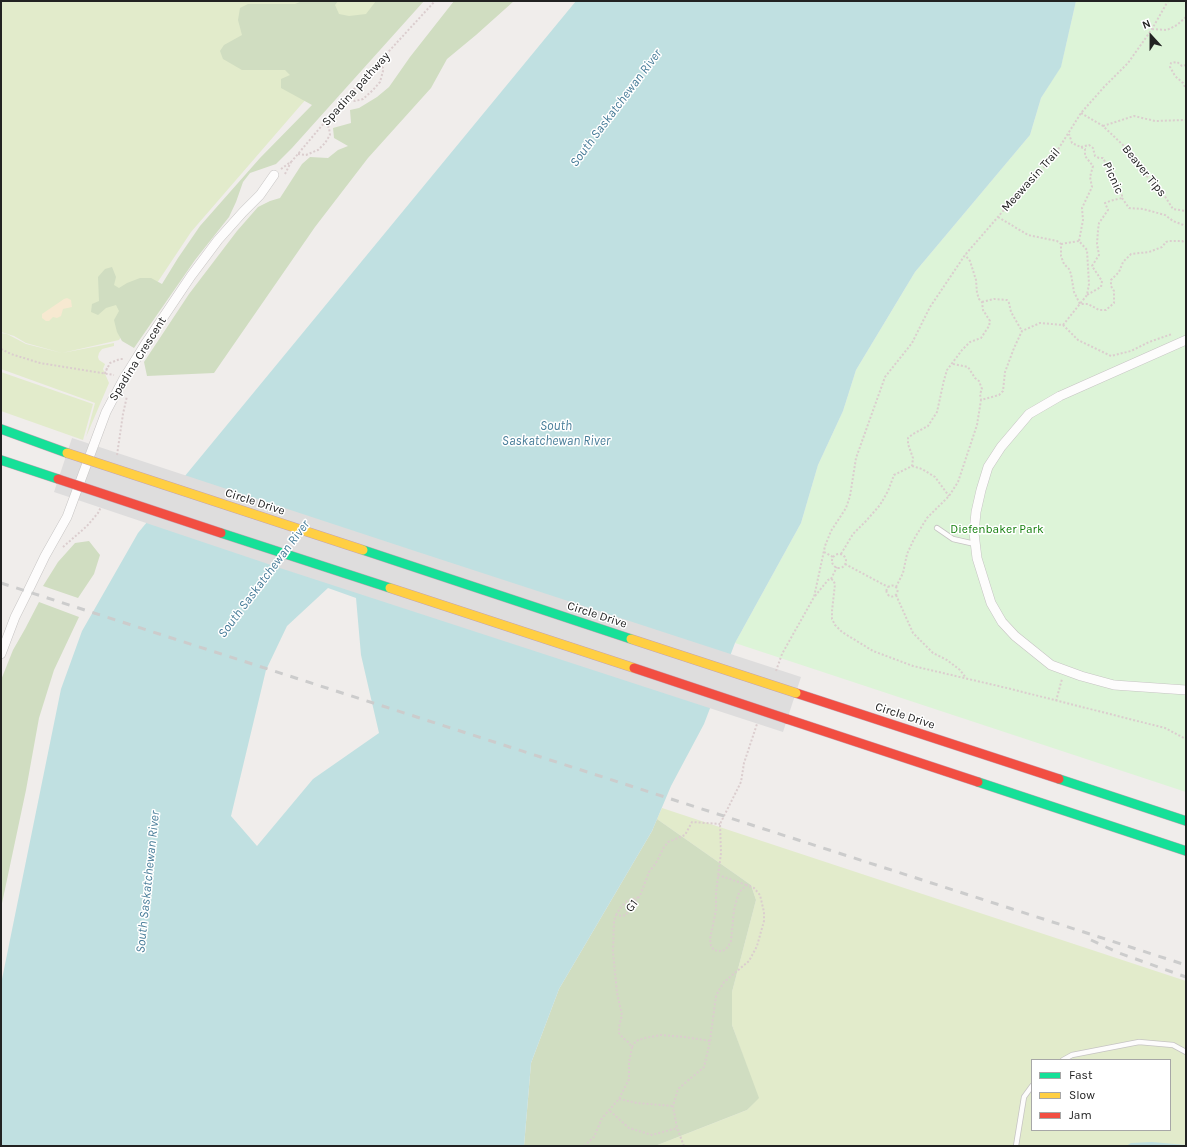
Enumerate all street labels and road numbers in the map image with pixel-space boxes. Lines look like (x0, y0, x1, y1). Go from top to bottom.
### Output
street label: Spadina pathway (319, 49, 393, 129)
street label: Beaver Tips (1119, 142, 1169, 200)
street label: Meewasin Trail (999, 145, 1063, 215)
street label: Picnic (1100, 160, 1126, 196)
street label: Spadina Crescent (106, 314, 170, 404)
street label: Circle Drive (223, 486, 287, 518)
street label: Circle Drive (565, 599, 629, 631)
street label: Circle Drive (873, 700, 937, 732)
street label: G1 (623, 897, 641, 915)

